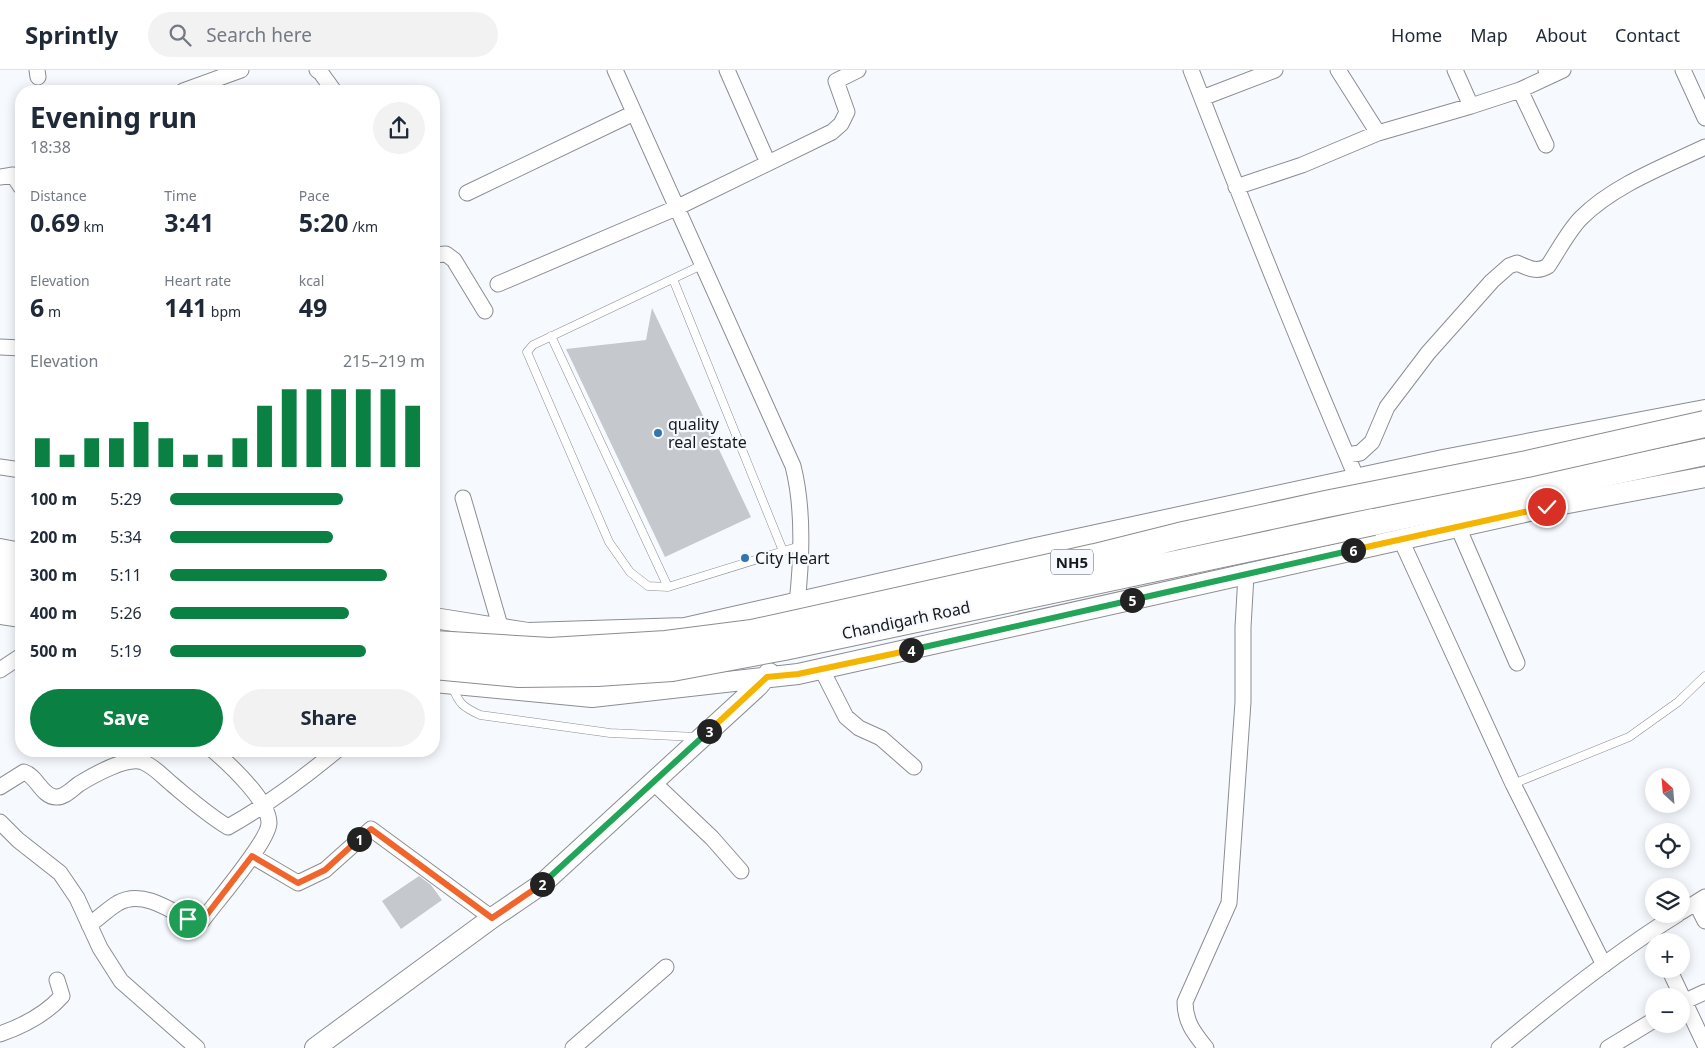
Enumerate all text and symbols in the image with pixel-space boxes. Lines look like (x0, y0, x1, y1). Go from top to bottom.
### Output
search box (148, 12, 498, 57)
text: Sprintly (25, 18, 118, 51)
icon: search (166, 21, 194, 49)
text: Search here (206, 22, 312, 48)
text: Home (1391, 23, 1442, 47)
text: Map (1470, 23, 1508, 47)
text: About (1536, 23, 1587, 47)
text: Contact (1615, 23, 1680, 47)
text: Evening run (30, 98, 197, 136)
button: share (373, 102, 425, 154)
text: 18:38 (30, 136, 71, 158)
text: Distance (30, 186, 87, 205)
text: Time (164, 186, 197, 205)
text: Pace (299, 186, 330, 205)
text: 0.69 (30, 205, 80, 239)
text: 3:41 (164, 205, 214, 239)
text: 5:20 (299, 205, 349, 239)
text: km (80, 217, 104, 236)
text: /km (349, 217, 378, 236)
text: Elevation (30, 271, 90, 290)
text: Heart rate (164, 271, 231, 290)
text: kcal (299, 271, 324, 290)
text: 6 (30, 290, 44, 324)
text: 141 (164, 290, 207, 324)
text: 49 (299, 290, 327, 324)
text: m (44, 302, 61, 321)
text: bpm (207, 302, 241, 321)
text: Elevation (30, 350, 98, 372)
text: 215–219 m (343, 350, 425, 372)
place label: quality real estate (668, 413, 747, 453)
marker: quality real estate (652, 427, 664, 439)
pin (1526, 486, 1568, 528)
text: 100 m (30, 488, 77, 510)
text: 5:29 (110, 488, 142, 510)
icon: check (1533, 493, 1561, 521)
text: 200 m (30, 526, 77, 548)
text: 5:34 (110, 526, 142, 548)
pin: 6 (1340, 538, 1366, 562)
text: 6 (1349, 541, 1358, 560)
place label: City Heart (755, 547, 830, 569)
road number: NH5 (1051, 550, 1093, 574)
marker: City Heart (739, 552, 751, 564)
text: 300 m (30, 564, 77, 586)
text: 5:11 (110, 564, 142, 586)
pin: 5 (1120, 588, 1144, 612)
text: 5 (1128, 591, 1137, 610)
street label: Chandigarh Road (840, 596, 972, 644)
text: 400 m (30, 602, 77, 624)
text: 5:26 (110, 602, 142, 624)
pin: 4 (898, 638, 924, 662)
text: 500 m (30, 640, 77, 662)
text: 5:19 (110, 640, 142, 662)
text: 4 (907, 641, 916, 660)
button: Save (30, 689, 223, 747)
button: Share (233, 689, 425, 747)
pin: 3 (696, 718, 722, 744)
text: 3 (705, 722, 714, 741)
north arrow (1645, 768, 1690, 812)
map controls (1645, 768, 1690, 1033)
button: locate (1645, 823, 1690, 868)
pin: 1 (346, 826, 372, 852)
text: 1 (355, 830, 364, 849)
pin: 2 (530, 872, 554, 896)
text: 2 (538, 875, 547, 894)
button: layers (1645, 878, 1690, 923)
pin (167, 898, 209, 940)
icon: arrive (174, 905, 202, 933)
button: + (1645, 933, 1690, 978)
button: − (1645, 988, 1690, 1033)

